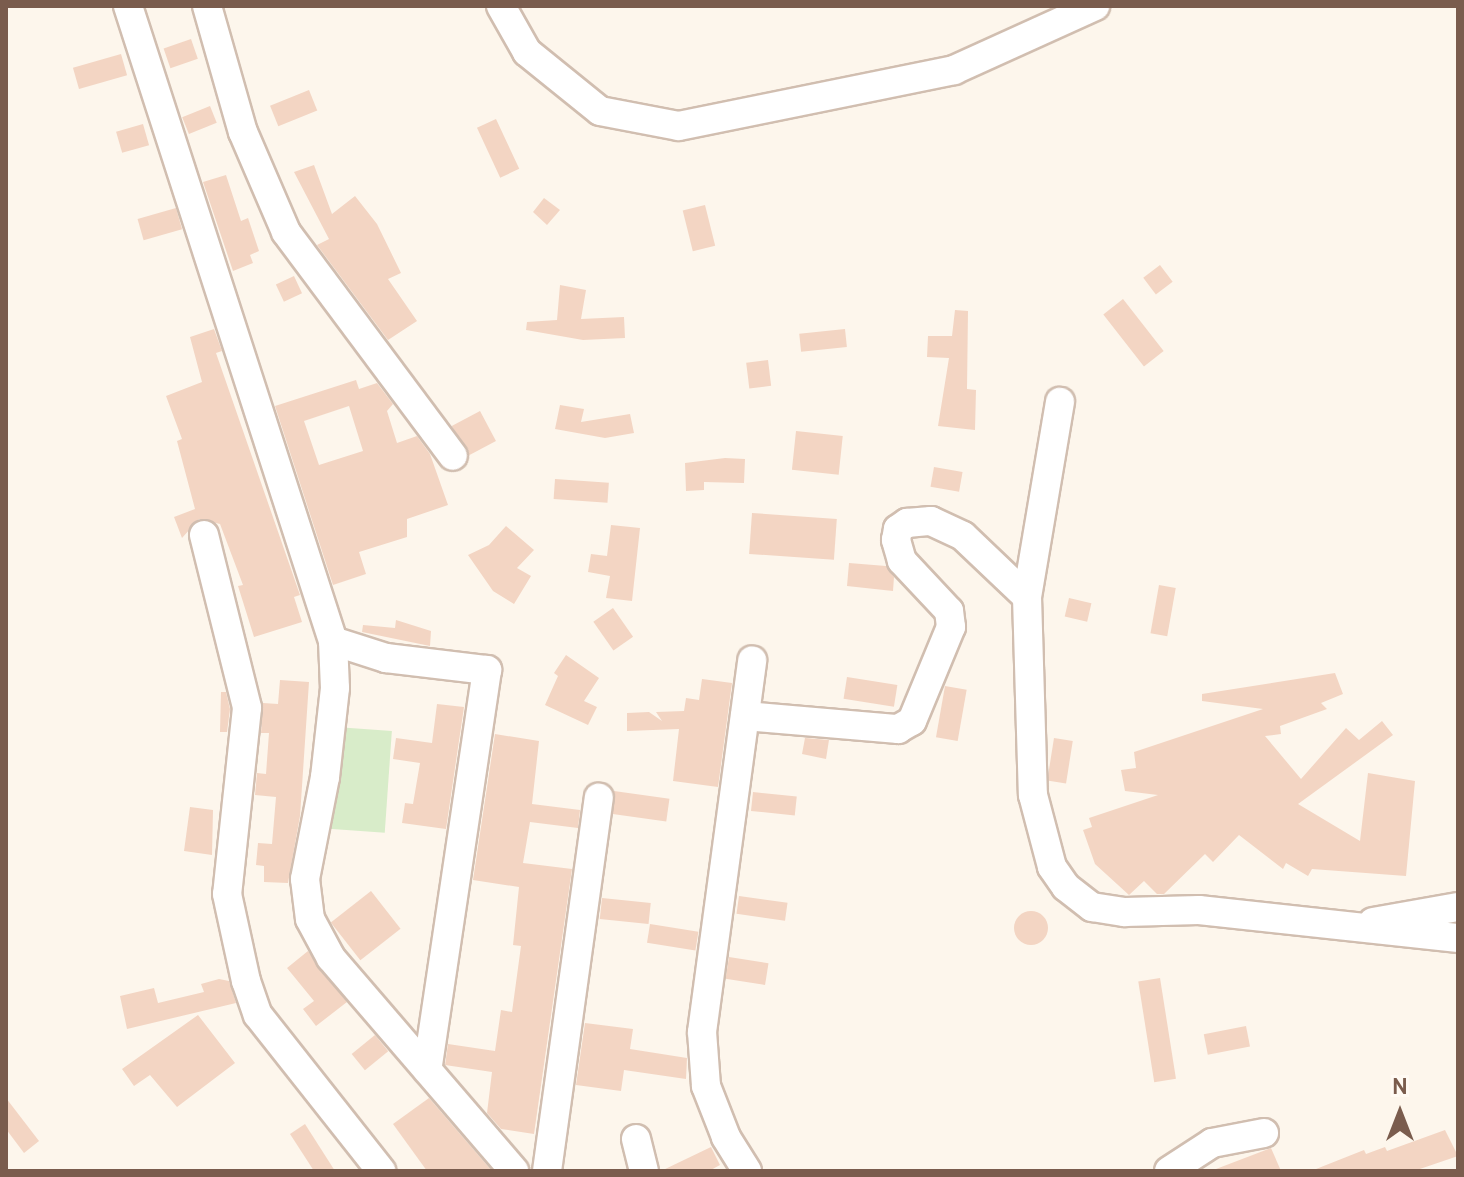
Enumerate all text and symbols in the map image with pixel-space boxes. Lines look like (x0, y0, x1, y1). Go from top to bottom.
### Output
north arrow (1360, 1073, 1440, 1153)
text: N (1392, 1075, 1408, 1102)

